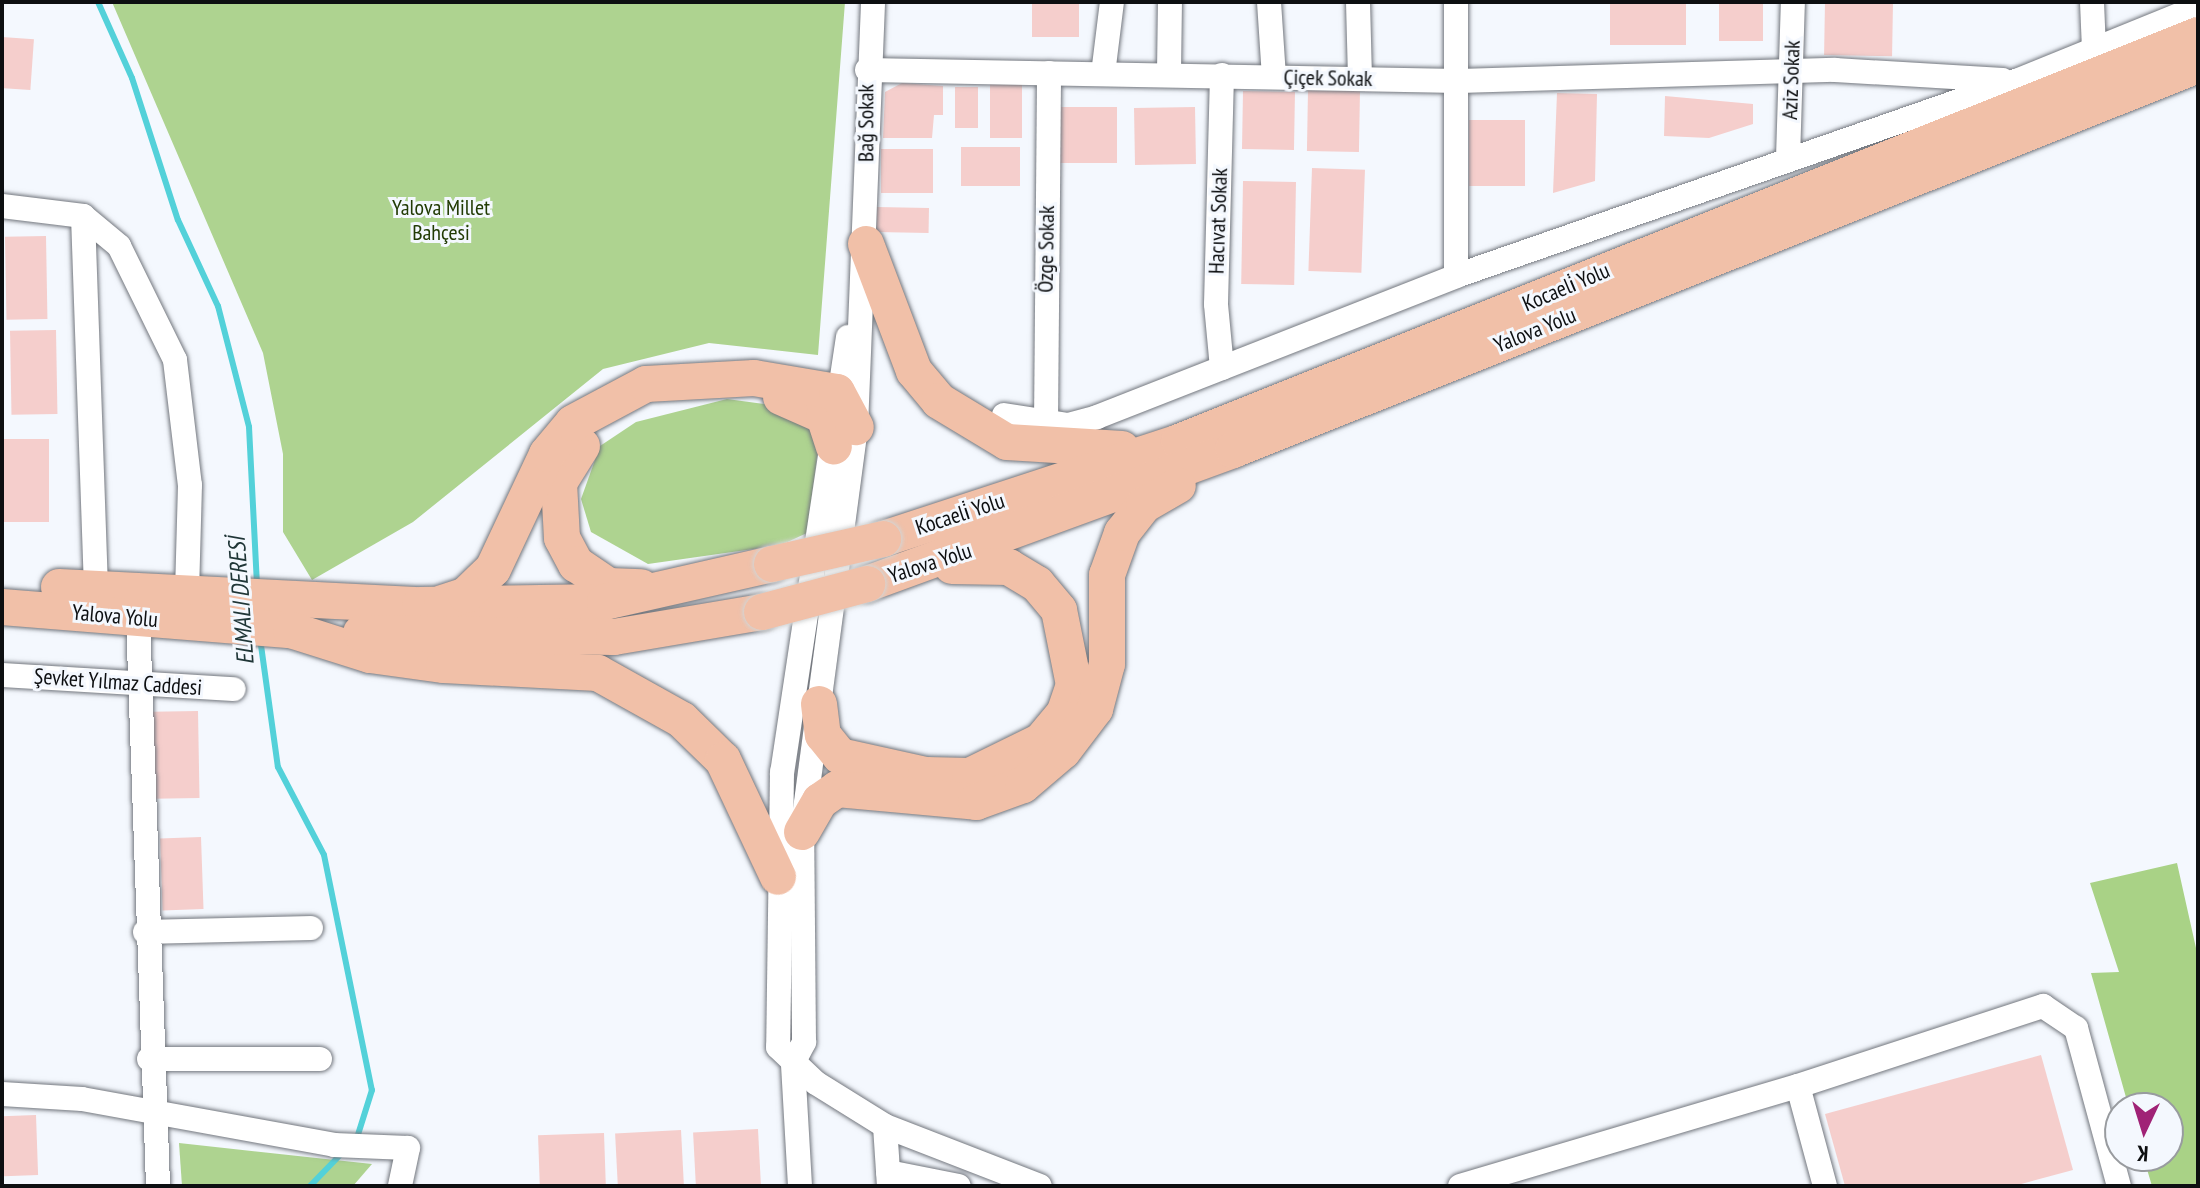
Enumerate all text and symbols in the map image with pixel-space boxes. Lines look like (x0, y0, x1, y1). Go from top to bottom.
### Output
street label: Aziz Sokak (1776, 40, 1806, 120)
street label: Çiçek Sokak (1283, 64, 1373, 92)
street label: Bağ Sokak (853, 84, 879, 162)
street label: Hacıvat Sokak (1203, 168, 1233, 274)
park label: Yalova Millet Bahçesi (392, 194, 490, 246)
street label: Özge Sokak (1032, 205, 1060, 293)
street label: Kocaeli̇ Yolu (1518, 257, 1614, 317)
street label: Yalova Yolu (1490, 302, 1580, 358)
street label: Kocaeli̇ Yolu (912, 487, 1008, 541)
water label: ELMALI DERESİ (222, 536, 260, 666)
street label: Yalova Yolu (885, 537, 975, 589)
street label: Yalova Yolu (71, 599, 159, 633)
street label: Şevket Yılmaz Caddesi (33, 663, 203, 701)
north arrow (2104, 1092, 2184, 1172)
text: K (2136, 1140, 2149, 1168)

